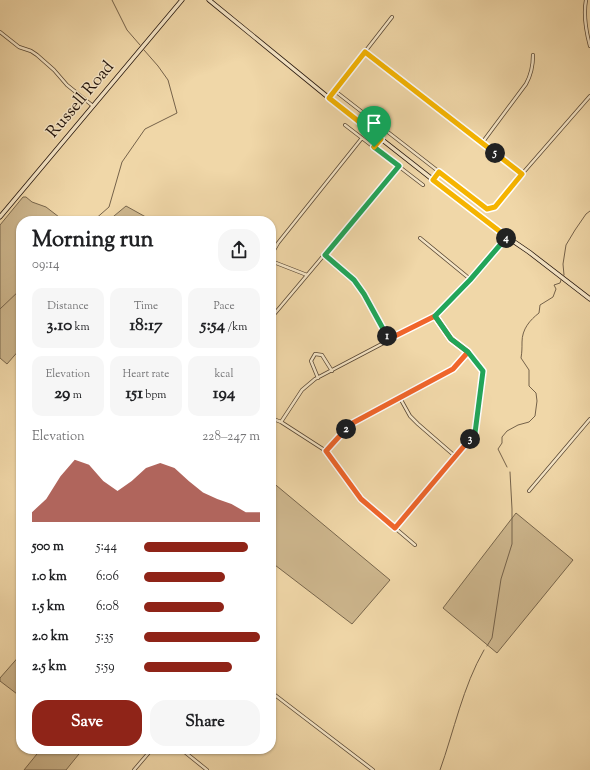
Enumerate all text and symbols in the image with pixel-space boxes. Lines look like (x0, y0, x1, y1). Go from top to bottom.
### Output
street label: Russell Road (42, 56, 121, 144)
pin (357, 106, 391, 147)
icon: arrive (363, 112, 385, 134)
pin: 5 (485, 143, 505, 163)
text: 5 (493, 145, 497, 161)
text: Morning run (32, 225, 154, 257)
pin: 4 (496, 228, 516, 248)
button: share (218, 229, 260, 271)
text: 4 (503, 230, 509, 246)
text: 09:14 (32, 256, 60, 274)
text: Distance (47, 298, 89, 314)
text: Time (134, 298, 158, 314)
text: Pace (213, 298, 235, 314)
text: 3.10 (46, 314, 72, 338)
text: 18:17 (130, 314, 163, 338)
text: 5:54 (201, 314, 225, 338)
text: km (72, 319, 90, 335)
text: /km (225, 319, 247, 335)
pin: 1 (377, 326, 397, 346)
text: 1 (385, 328, 389, 344)
text: Elevation (46, 366, 90, 382)
text: Heart rate (123, 366, 169, 382)
text: kcal (215, 366, 233, 382)
text: 29 (54, 382, 70, 406)
text: 151 (126, 382, 143, 406)
text: 194 (213, 382, 235, 406)
text: m (70, 387, 82, 403)
text: bpm (143, 387, 166, 403)
pin: 2 (336, 419, 356, 439)
text: 2 (343, 421, 349, 437)
text: Elevation (32, 428, 85, 446)
text: 228–247 m (202, 428, 260, 446)
pin: 3 (460, 429, 480, 449)
text: 3 (468, 431, 472, 447)
text: 500 m (32, 538, 64, 556)
text: 5:44 (96, 538, 117, 556)
text: 1.0 km (32, 568, 67, 586)
text: 6:06 (96, 568, 119, 586)
text: 1.5 km (32, 598, 65, 616)
text: 6:08 (96, 598, 119, 616)
text: 2.0 km (32, 628, 69, 646)
text: 5:35 (96, 628, 114, 646)
text: 2.5 km (32, 658, 66, 676)
text: 5:59 (96, 658, 115, 676)
button: Save (32, 700, 142, 746)
button: Share (150, 700, 260, 746)

